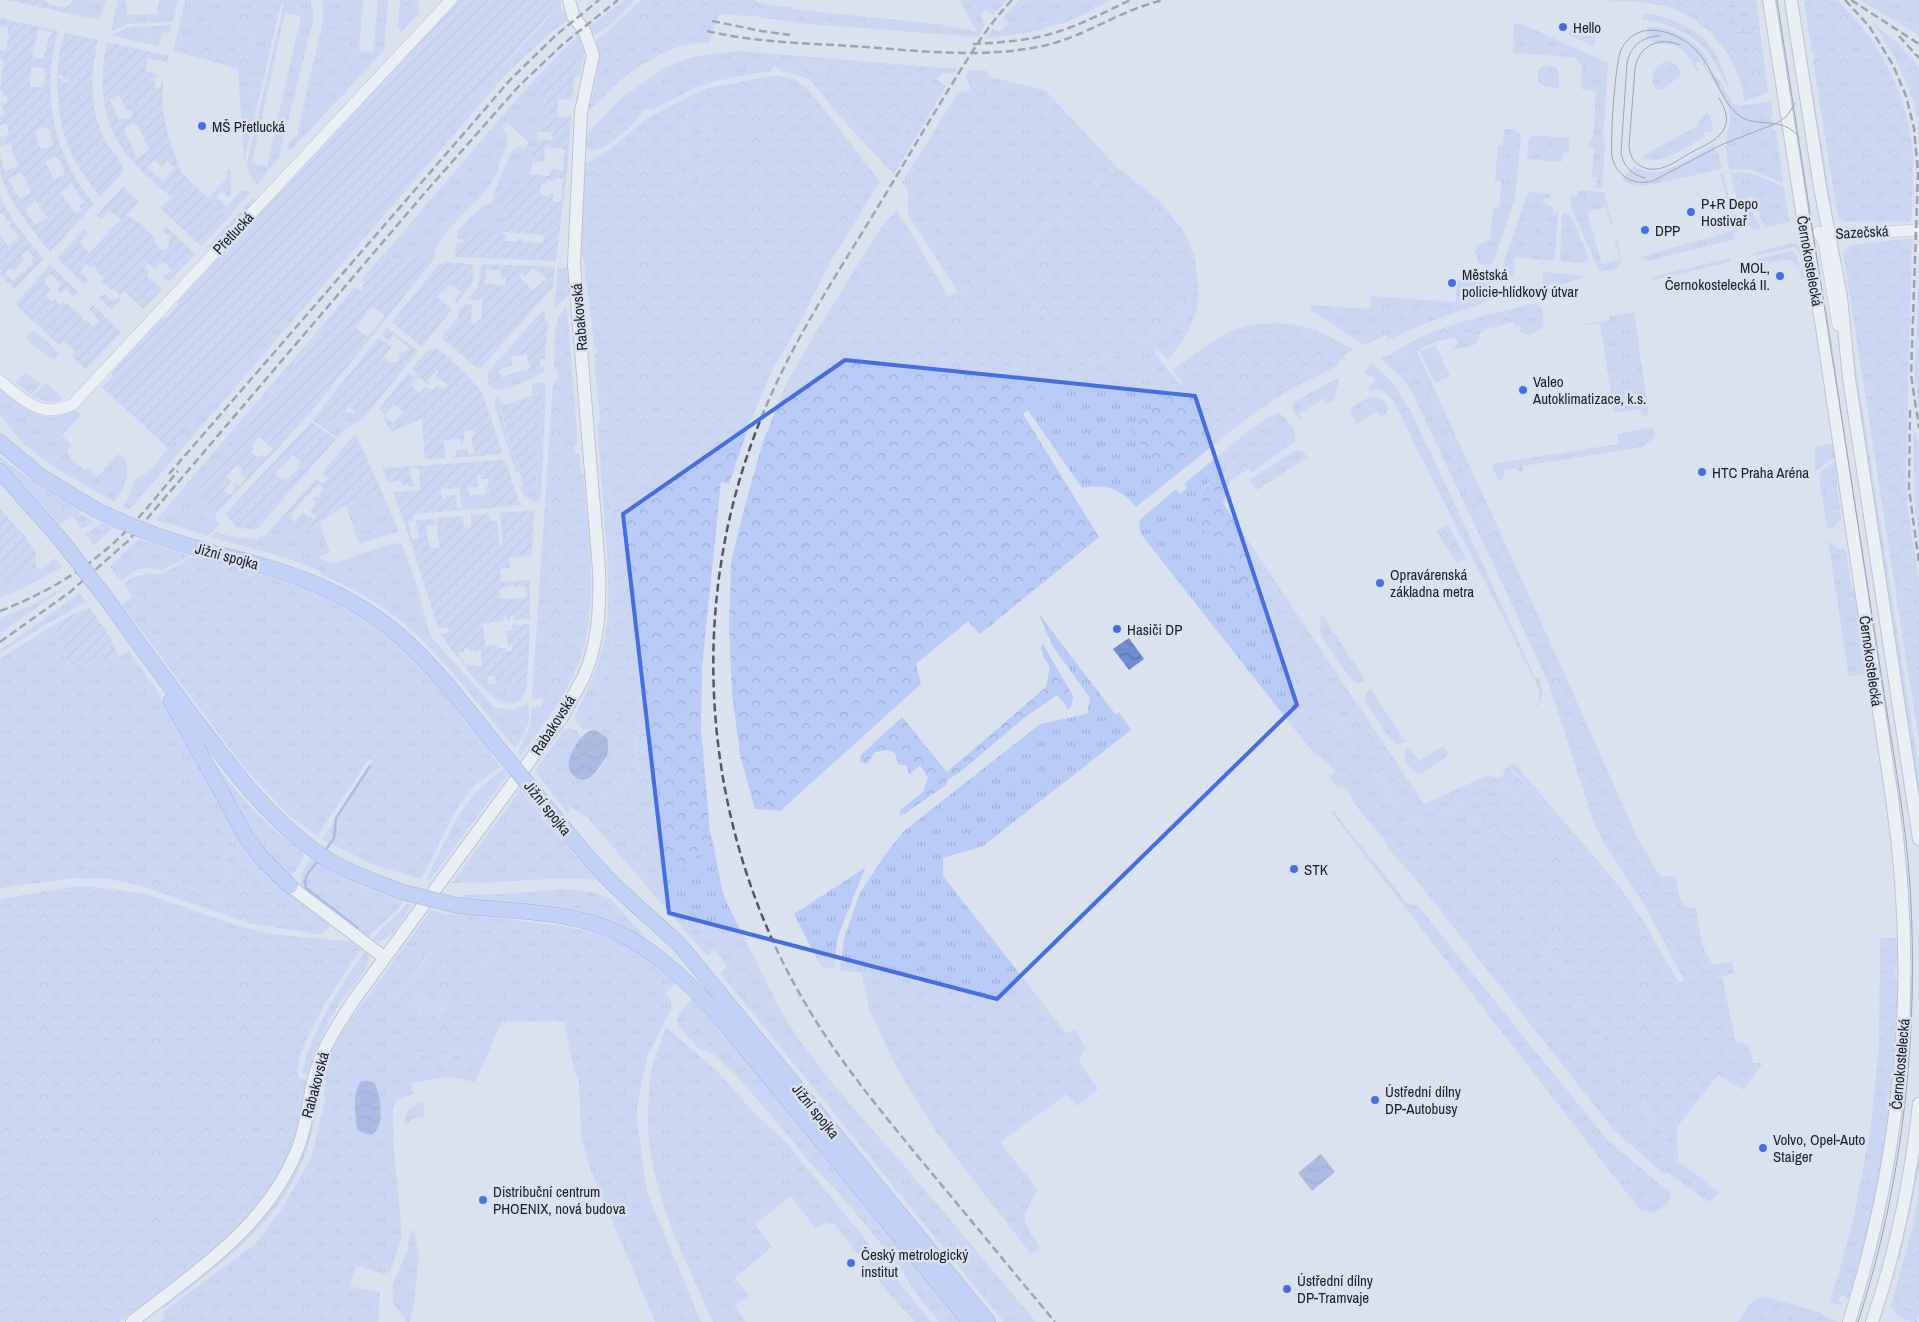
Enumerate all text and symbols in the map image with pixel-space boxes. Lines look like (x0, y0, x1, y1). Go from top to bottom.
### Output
place label: Hello (1573, 17, 1601, 38)
marker: Hello (1557, 21, 1569, 33)
place label: MŠ Přetlucká (212, 116, 285, 137)
marker: MŠ Přetlucká (196, 120, 208, 132)
place label: P+R Depo Hostivař (1701, 193, 1758, 231)
marker: P+R Depo Hostivař (1685, 206, 1697, 218)
street label: Přetlucká (208, 207, 258, 259)
street label: Černokostelecká (1792, 214, 1828, 308)
place label: DPP (1655, 220, 1680, 241)
street label: Sazečská (1835, 220, 1889, 244)
marker: DPP (1639, 224, 1651, 236)
place label: MOL, Černokostelecká II. (1665, 257, 1770, 295)
place label: Městská policie-hlídkový útvar (1462, 264, 1578, 302)
marker: MOL, Černokostelecká II. (1774, 270, 1786, 282)
marker: Městská policie-hlídkový útvar (1446, 277, 1458, 289)
street label: Rabakovská (566, 282, 592, 352)
place label: Valeo Autoklimatizace, k.s. (1532, 371, 1647, 409)
marker: Valeo Autoklimatizace, k.s. (1517, 384, 1529, 396)
place label: HTC Praha Aréna (1712, 462, 1809, 483)
marker: HTC Praha Aréna (1696, 466, 1708, 478)
street label: Jižní spojka (193, 537, 261, 575)
place label: Opravárenská základna metra (1390, 564, 1474, 602)
marker: Opravárenská základna metra (1374, 577, 1386, 589)
street label: Černokostelecká (1854, 614, 1888, 708)
place label: Hasiči DP (1127, 619, 1182, 640)
marker: Hasiči DP (1111, 623, 1123, 635)
street label: Rabakovská (526, 691, 580, 759)
street label: Jižní spojka (519, 776, 577, 840)
place label: STK (1304, 859, 1329, 880)
marker: STK (1288, 863, 1300, 875)
street label: Černokostelecká (1886, 1017, 1914, 1111)
street label: Rabakovská (296, 1049, 334, 1120)
street label: Jižní spojka (787, 1079, 845, 1143)
place label: Ústřední dílny DP-Autobusy (1385, 1081, 1462, 1119)
marker: Ústřední dílny DP-Autobusy (1369, 1094, 1381, 1106)
place label: Volvo, Opel-Auto Staiger (1773, 1129, 1865, 1167)
marker: Volvo, Opel-Auto Staiger (1757, 1142, 1769, 1154)
place label: Distribuční centrum PHOENIX, nová budova (493, 1181, 626, 1219)
marker: Distribuční centrum PHOENIX, nová budova (477, 1194, 489, 1206)
place label: Český metrologický institut (861, 1244, 969, 1282)
marker: Český metrologický institut (845, 1257, 857, 1269)
place label: Ústřední dílny DP-Tramvaje (1297, 1270, 1374, 1308)
marker: Ústřední dílny DP-Tramvaje (1281, 1283, 1293, 1295)

